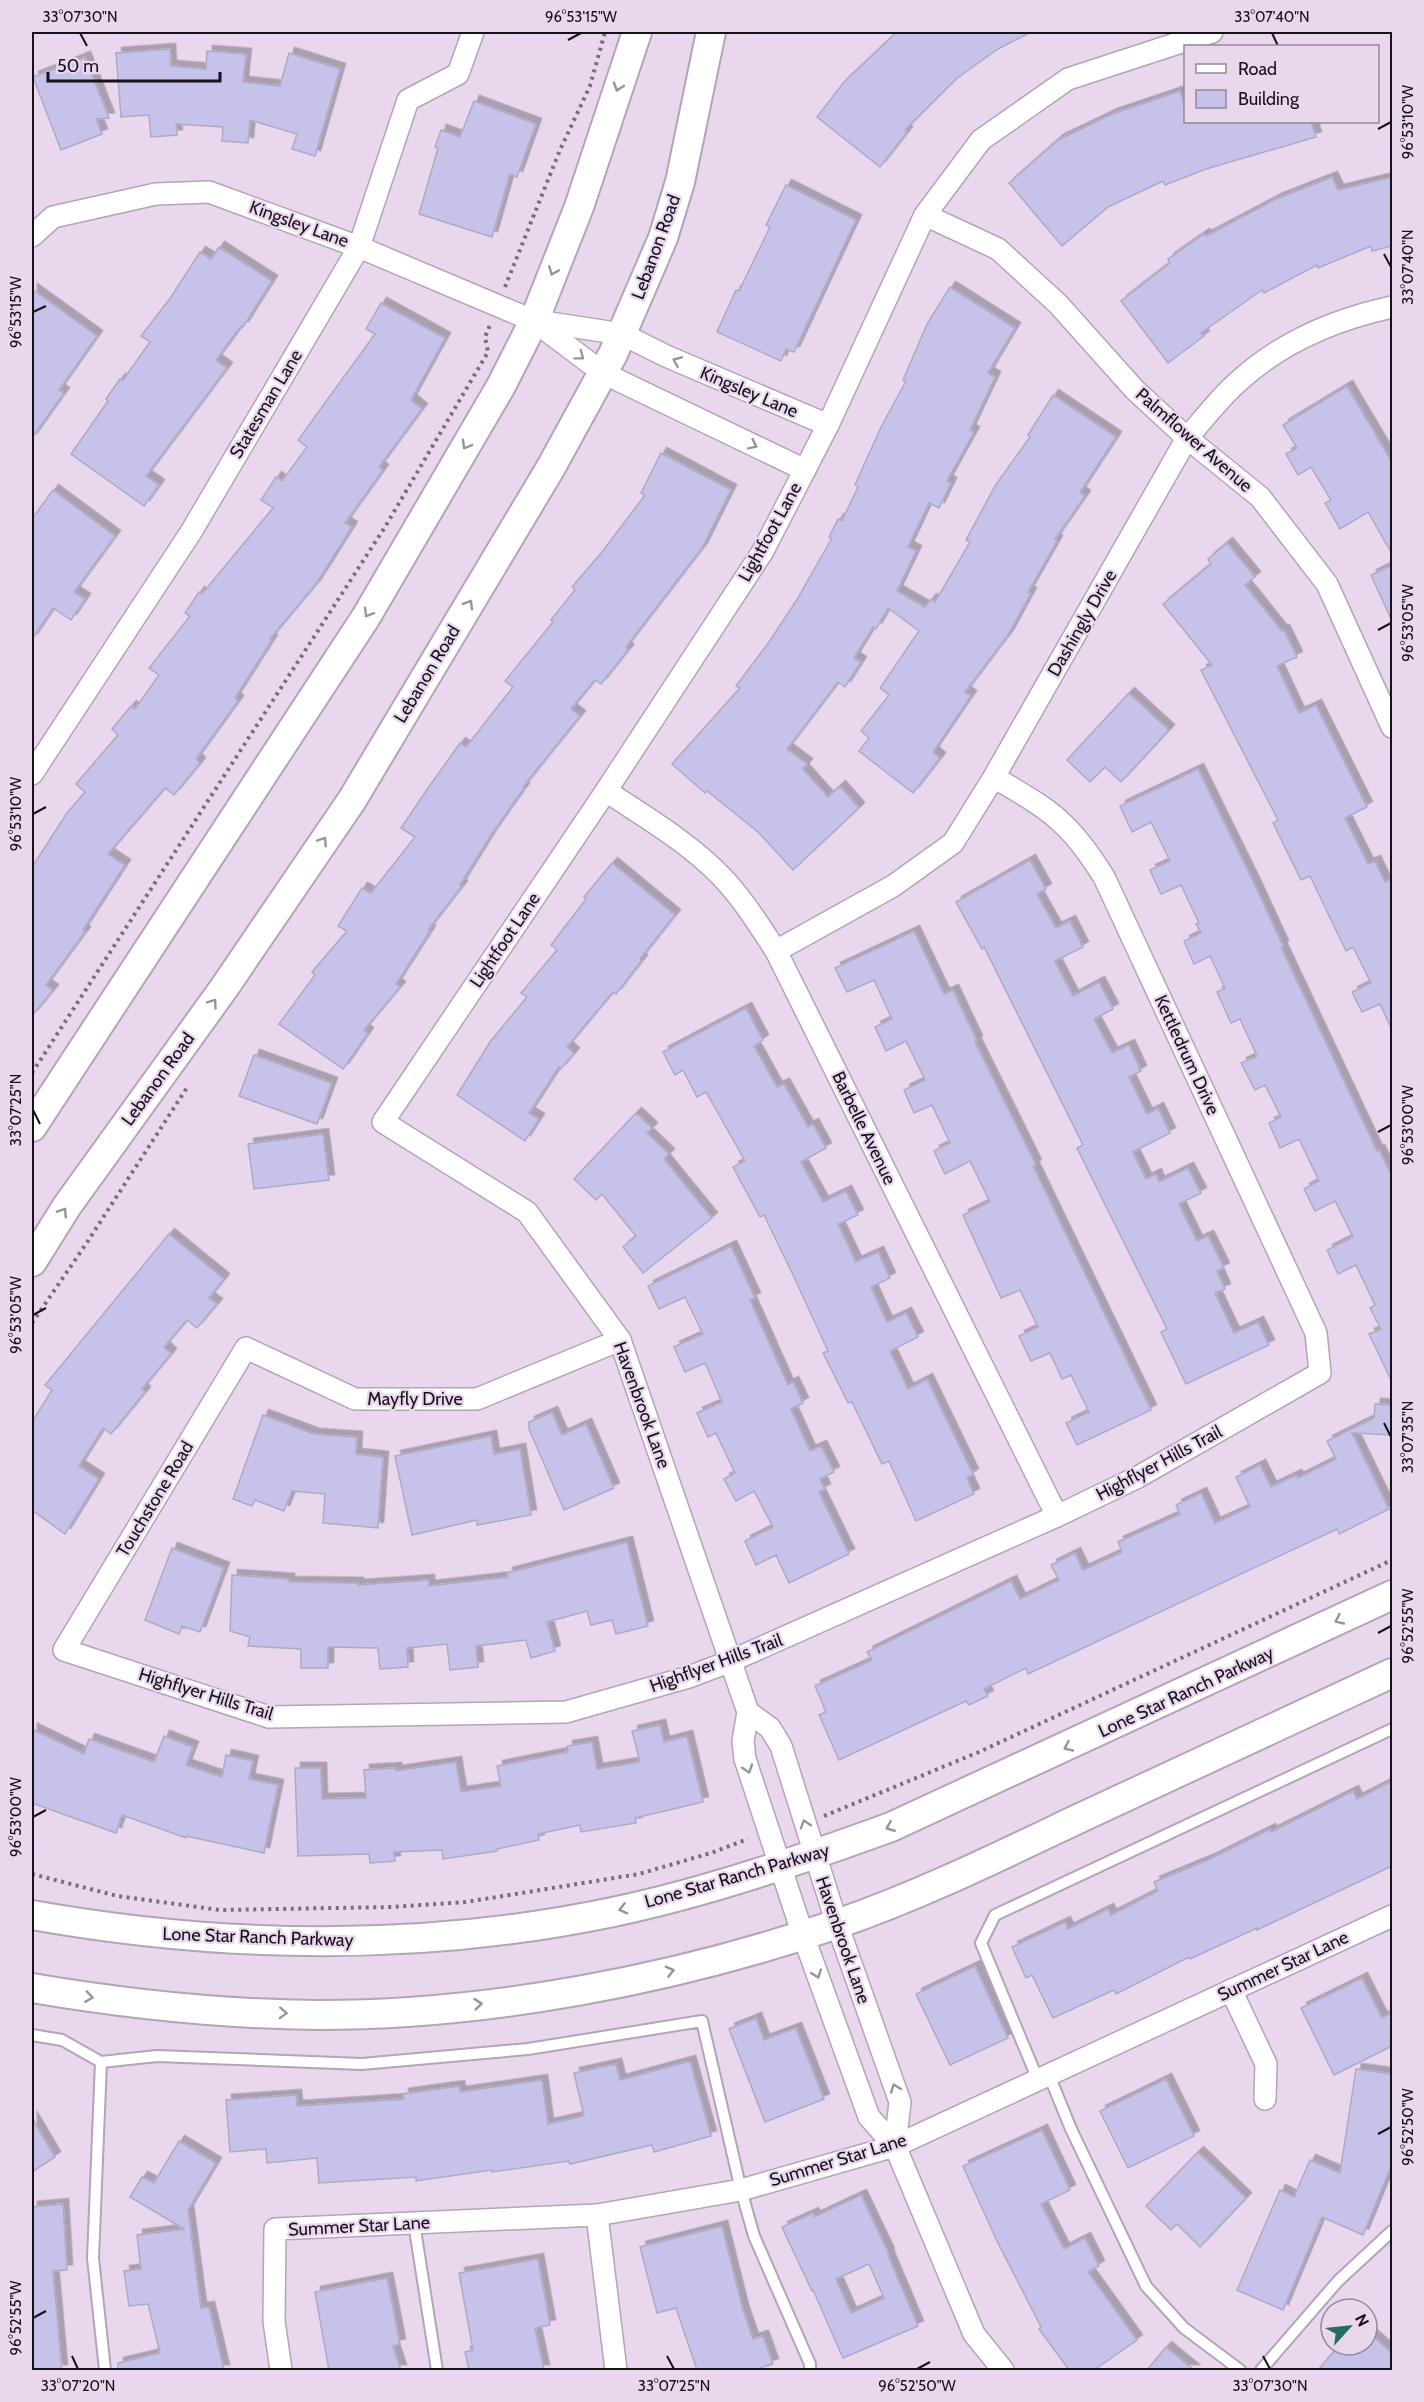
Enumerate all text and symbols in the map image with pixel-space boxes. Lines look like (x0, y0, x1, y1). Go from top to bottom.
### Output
text: 33°07'30"N (43, 8, 118, 26)
text: 96°53'15"W (545, 8, 618, 26)
text: 33°07'40"N (1234, 8, 1310, 26)
scale bar (48, 45, 220, 83)
legend (1184, 45, 1379, 123)
text: 50 m (57, 55, 99, 77)
text: Road (1238, 58, 1277, 80)
one-way arrow (613, 81, 626, 92)
text: 96°53'10"W (1399, 84, 1417, 159)
text: Building (1238, 88, 1300, 110)
street label: Lebanon Road (627, 192, 685, 302)
street label: Kingsley Lane (246, 196, 352, 252)
text: 33°07'40"N (1399, 229, 1417, 305)
one-way arrow (548, 265, 561, 276)
text: 96°53'15"W (7, 275, 25, 348)
street label: Statesman Lane (225, 346, 307, 462)
one-way arrow (574, 349, 585, 360)
one-way arrow (673, 356, 684, 368)
street label: Kingsley Lane (697, 362, 801, 422)
street label: Palmflower Avenue (1131, 383, 1257, 497)
one-way arrow (746, 438, 757, 450)
one-way arrow (462, 439, 474, 449)
street label: Lightfoot Lane (734, 479, 806, 585)
street label: Dashingly Drive (1043, 566, 1121, 680)
text: 96°53'05"W (1399, 583, 1417, 662)
one-way arrow (462, 600, 473, 610)
one-way arrow (364, 607, 376, 617)
street label: Lebanon Road (389, 621, 465, 727)
text: 96°53'10"W (7, 776, 25, 851)
one-way arrow (316, 837, 327, 848)
street label: Lightfoot Lane (465, 888, 545, 992)
street label: Kettledrum Drive (1150, 992, 1224, 1118)
one-way arrow (206, 998, 217, 1009)
street label: Lebanon Road (117, 1028, 199, 1130)
street label: Barbelle Avenue (827, 1068, 901, 1188)
text: 33°07'25"N (7, 1074, 25, 1146)
text: 96°53'00"W (1399, 1084, 1417, 1165)
one-way arrow (56, 1208, 67, 1219)
text: 96°53'05"W (7, 1275, 25, 1354)
street label: Havenbrook Lane (609, 1339, 675, 1471)
street label: Mayfly Drive (367, 1388, 463, 1410)
text: 33°07'35"N (1399, 1401, 1417, 1473)
street label: Highflyer Hills Trail (1092, 1420, 1226, 1505)
street label: Touchstone Road (112, 1437, 198, 1561)
text: 96°52'55"W (1399, 1588, 1417, 1664)
one-way arrow (1335, 1613, 1346, 1625)
street label: Highflyer Hills Trail (647, 1629, 786, 1697)
street label: Lone Star Ranch Parkway (1095, 1642, 1277, 1742)
street label: Highflyer Hills Trail (136, 1663, 277, 1725)
one-way arrow (1063, 1739, 1074, 1751)
one-way arrow (741, 1763, 754, 1774)
text: 96°53'00"W (7, 1776, 25, 1857)
one-way arrow (799, 1819, 812, 1830)
one-way arrow (885, 1820, 896, 1832)
street label: Lone Star Ranch Parkway (642, 1839, 832, 1913)
street label: Havenbrook Lane (811, 1873, 875, 2007)
one-way arrow (619, 1902, 629, 1915)
street label: Lone Star Ranch Parkway (162, 1923, 354, 1951)
street label: Summer Star Lane (1214, 1926, 1352, 2006)
one-way arrow (665, 1966, 675, 1979)
one-way arrow (810, 1968, 823, 1979)
one-way arrow (85, 1991, 94, 2003)
one-way arrow (474, 1998, 483, 2011)
one-way arrow (279, 2007, 288, 2020)
one-way arrow (890, 2083, 903, 2094)
text: 96°52'50"W (1399, 2087, 1417, 2166)
street label: Summer Star Lane (767, 2129, 909, 2191)
street label: Summer Star Lane (288, 2211, 430, 2241)
text: 96°52'55"W (7, 2280, 25, 2356)
north arrow (1319, 2297, 1379, 2357)
text: N (1351, 2311, 1373, 2330)
text: 33°07'20"N (41, 2377, 115, 2395)
text: 33°07'25"N (638, 2377, 710, 2395)
text: 96°52'50"W (878, 2377, 957, 2395)
text: 33°07'30"N (1233, 2377, 1308, 2395)

